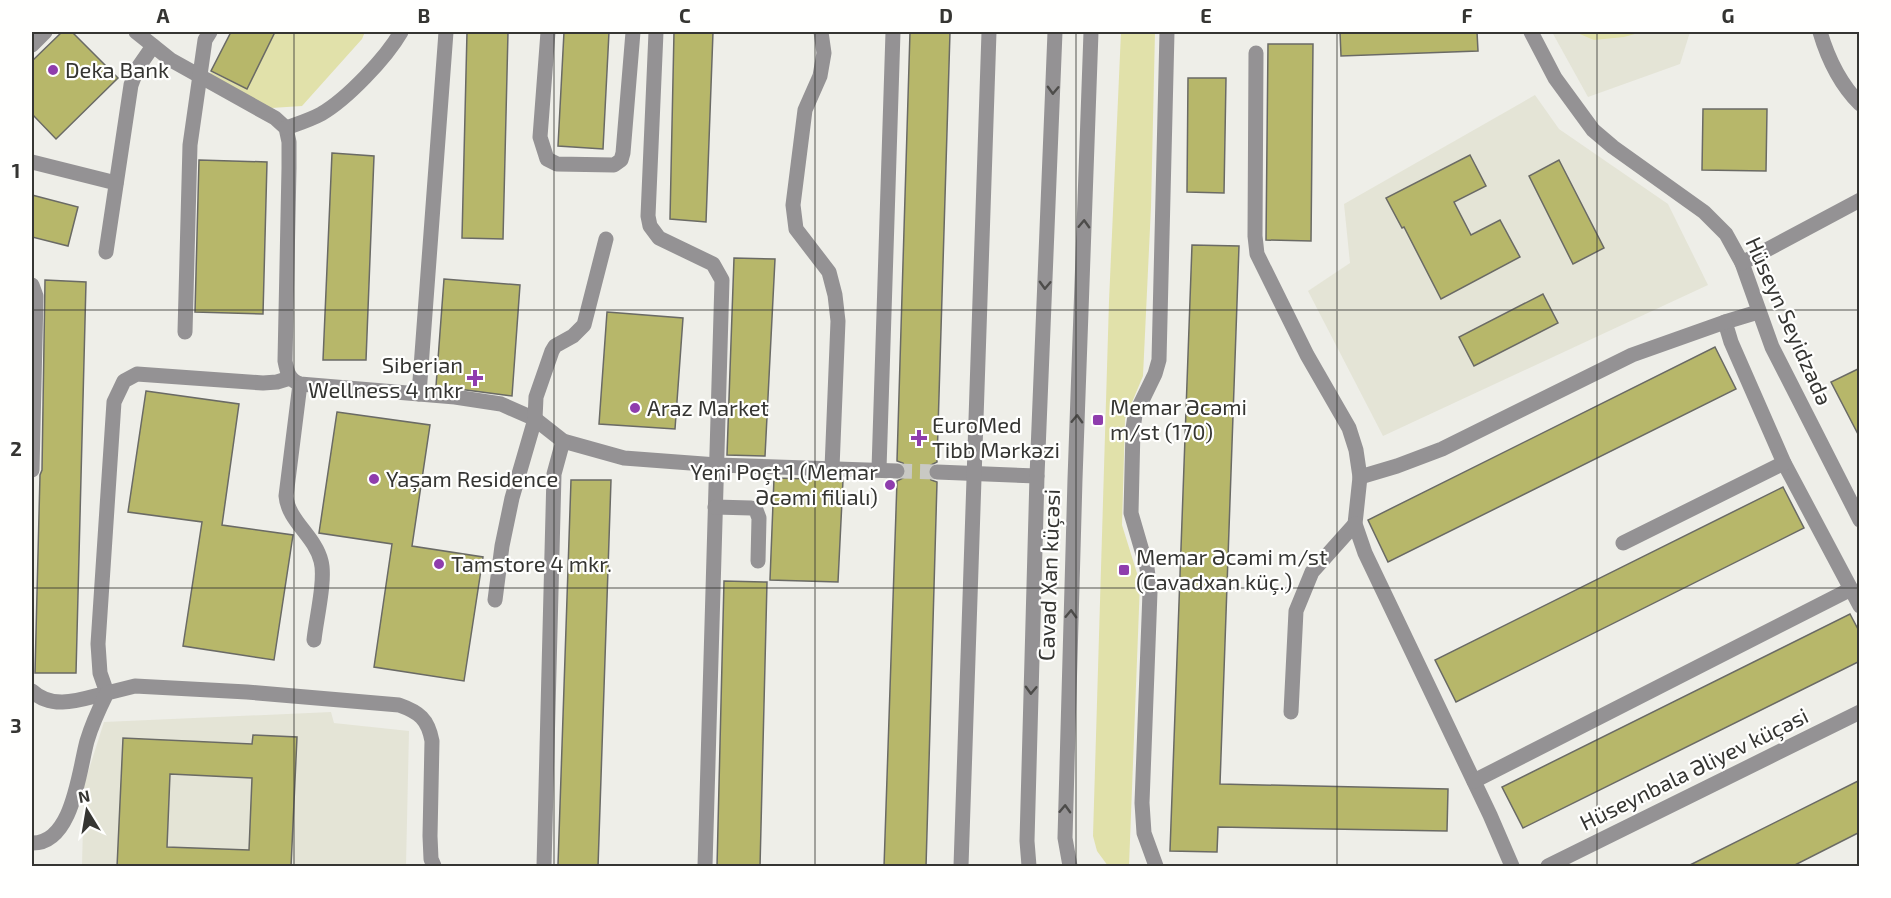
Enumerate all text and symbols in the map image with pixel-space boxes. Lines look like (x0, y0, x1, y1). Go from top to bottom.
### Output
text: A (156, 3, 170, 27)
text: B (418, 3, 430, 27)
text: C (679, 3, 691, 27)
text: D (939, 3, 953, 27)
text: E (1200, 3, 1212, 27)
text: F (1461, 3, 1473, 27)
text: G (1722, 3, 1734, 27)
place label: Deka Bank (65, 56, 169, 82)
marker: Deka Bank (46, 63, 60, 77)
one-way arrow (1046, 85, 1059, 94)
text: 1 (12, 158, 20, 182)
one-way arrow (1078, 219, 1090, 228)
street label: Hüseyn Seyidzadə (1741, 233, 1839, 409)
one-way arrow (1038, 280, 1051, 289)
place label: Siberian Wellness 4 mkr (308, 351, 463, 402)
marker: Siberian Wellness 4 mkr (468, 371, 482, 385)
place label: Memar Əcəmi m/st (170) (1110, 393, 1247, 444)
place label: Araz Market (647, 394, 769, 420)
marker: Araz Market (628, 401, 642, 415)
place label: EuroMed Tibb Mərkəzi (932, 411, 1060, 462)
marker: Memar Əcəmi m/st (170) (1091, 413, 1105, 427)
one-way arrow (1070, 414, 1083, 423)
marker: EuroMed Tibb Mərkəzi (910, 429, 928, 447)
text: 2 (10, 436, 22, 460)
place label: Yeni Poçt 1 (Memar Əcəmi filialı) (690, 458, 878, 509)
place label: Yaşam Residence (386, 465, 558, 493)
marker: Yaşam Residence (367, 472, 381, 486)
marker: Yeni Poçt 1 (Memar Əcəmi filialı) (883, 478, 897, 492)
street label: Cavad Xan küçəsi (1032, 489, 1066, 661)
place label: Memar Əcəmi m/st (Cavadxan küç.) (1136, 543, 1327, 596)
place label: Tamstore 4 mkr. (451, 550, 612, 576)
marker: Tamstore 4 mkr. (432, 557, 446, 571)
marker: Memar Əcəmi m/st (Cavadxan küç.) (1117, 563, 1131, 577)
one-way arrow (1065, 609, 1077, 618)
one-way arrow (1024, 685, 1037, 694)
street label: Hüseynbala Əliyev küçəsi (1575, 701, 1813, 837)
text: 3 (10, 713, 22, 737)
north arrow (57, 781, 117, 841)
text: N (77, 785, 92, 806)
one-way arrow (1059, 804, 1072, 813)

